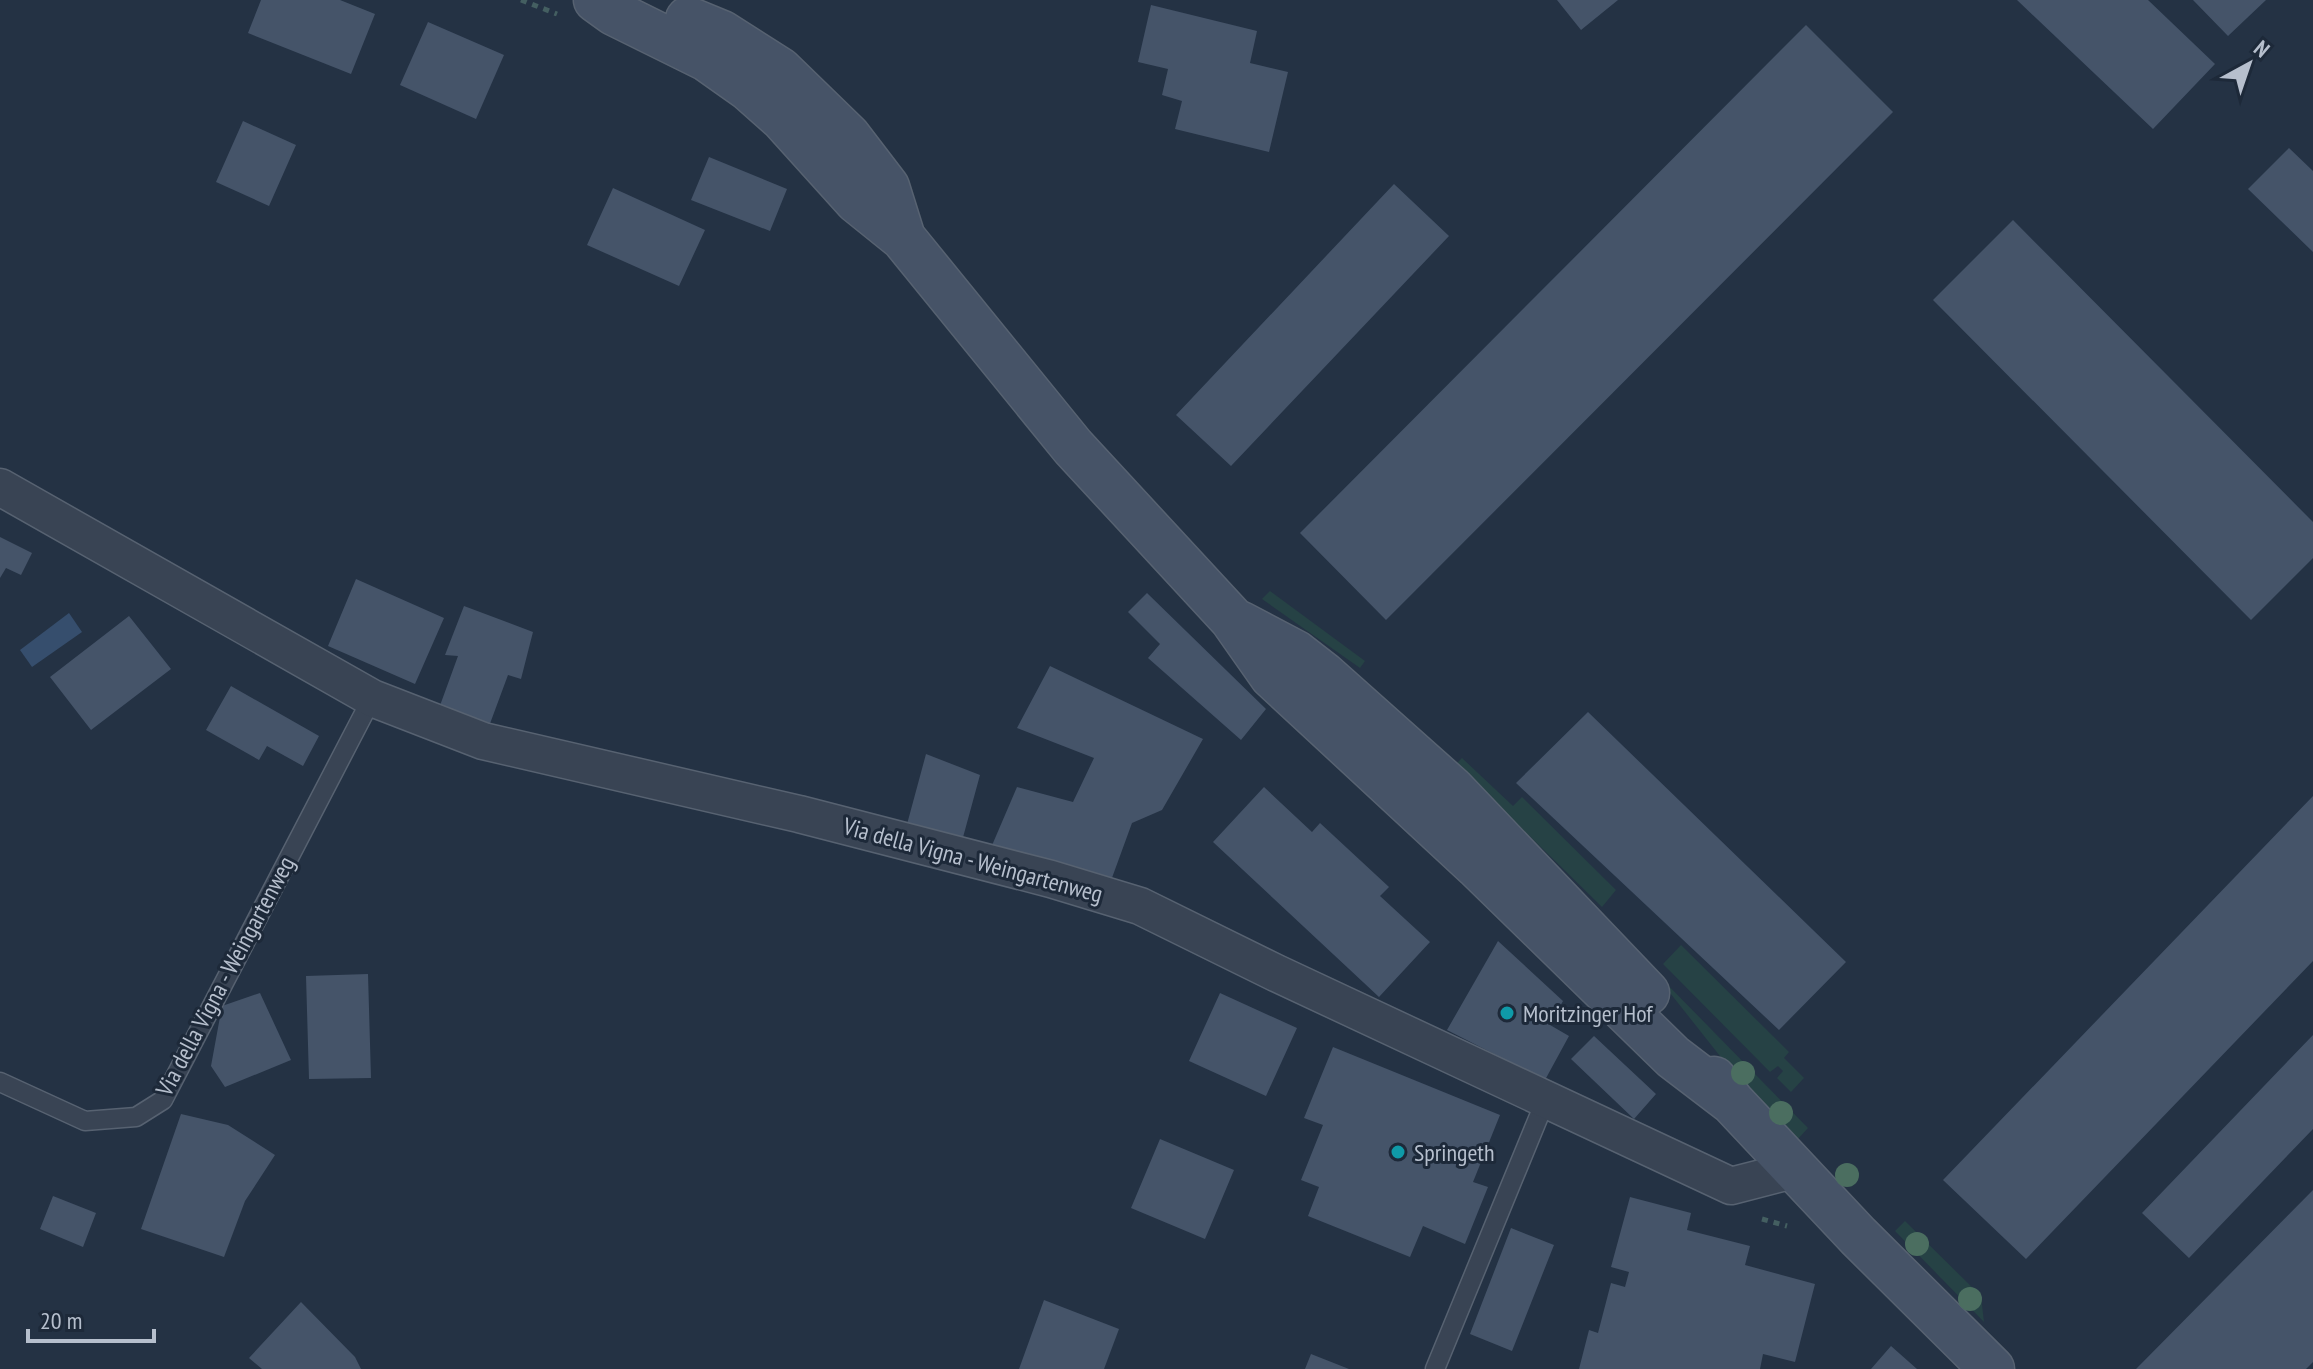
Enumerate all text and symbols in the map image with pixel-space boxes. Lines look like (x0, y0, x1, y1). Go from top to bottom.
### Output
north arrow (2209, 24, 2289, 104)
text: N (2248, 34, 2275, 63)
street label: Via della Vigna - Weingartenweg (839, 810, 1106, 910)
street label: Via della Vigna - Weingartenweg (148, 851, 301, 1102)
place label: Moritzinger Hof (1523, 998, 1653, 1029)
marker: Moritzinger Hof (1498, 1004, 1516, 1022)
place label: Springeth (1414, 1137, 1494, 1168)
marker: Springeth (1389, 1143, 1407, 1161)
scale bar (28, 1293, 154, 1343)
text: 20 m (40, 1305, 82, 1336)

